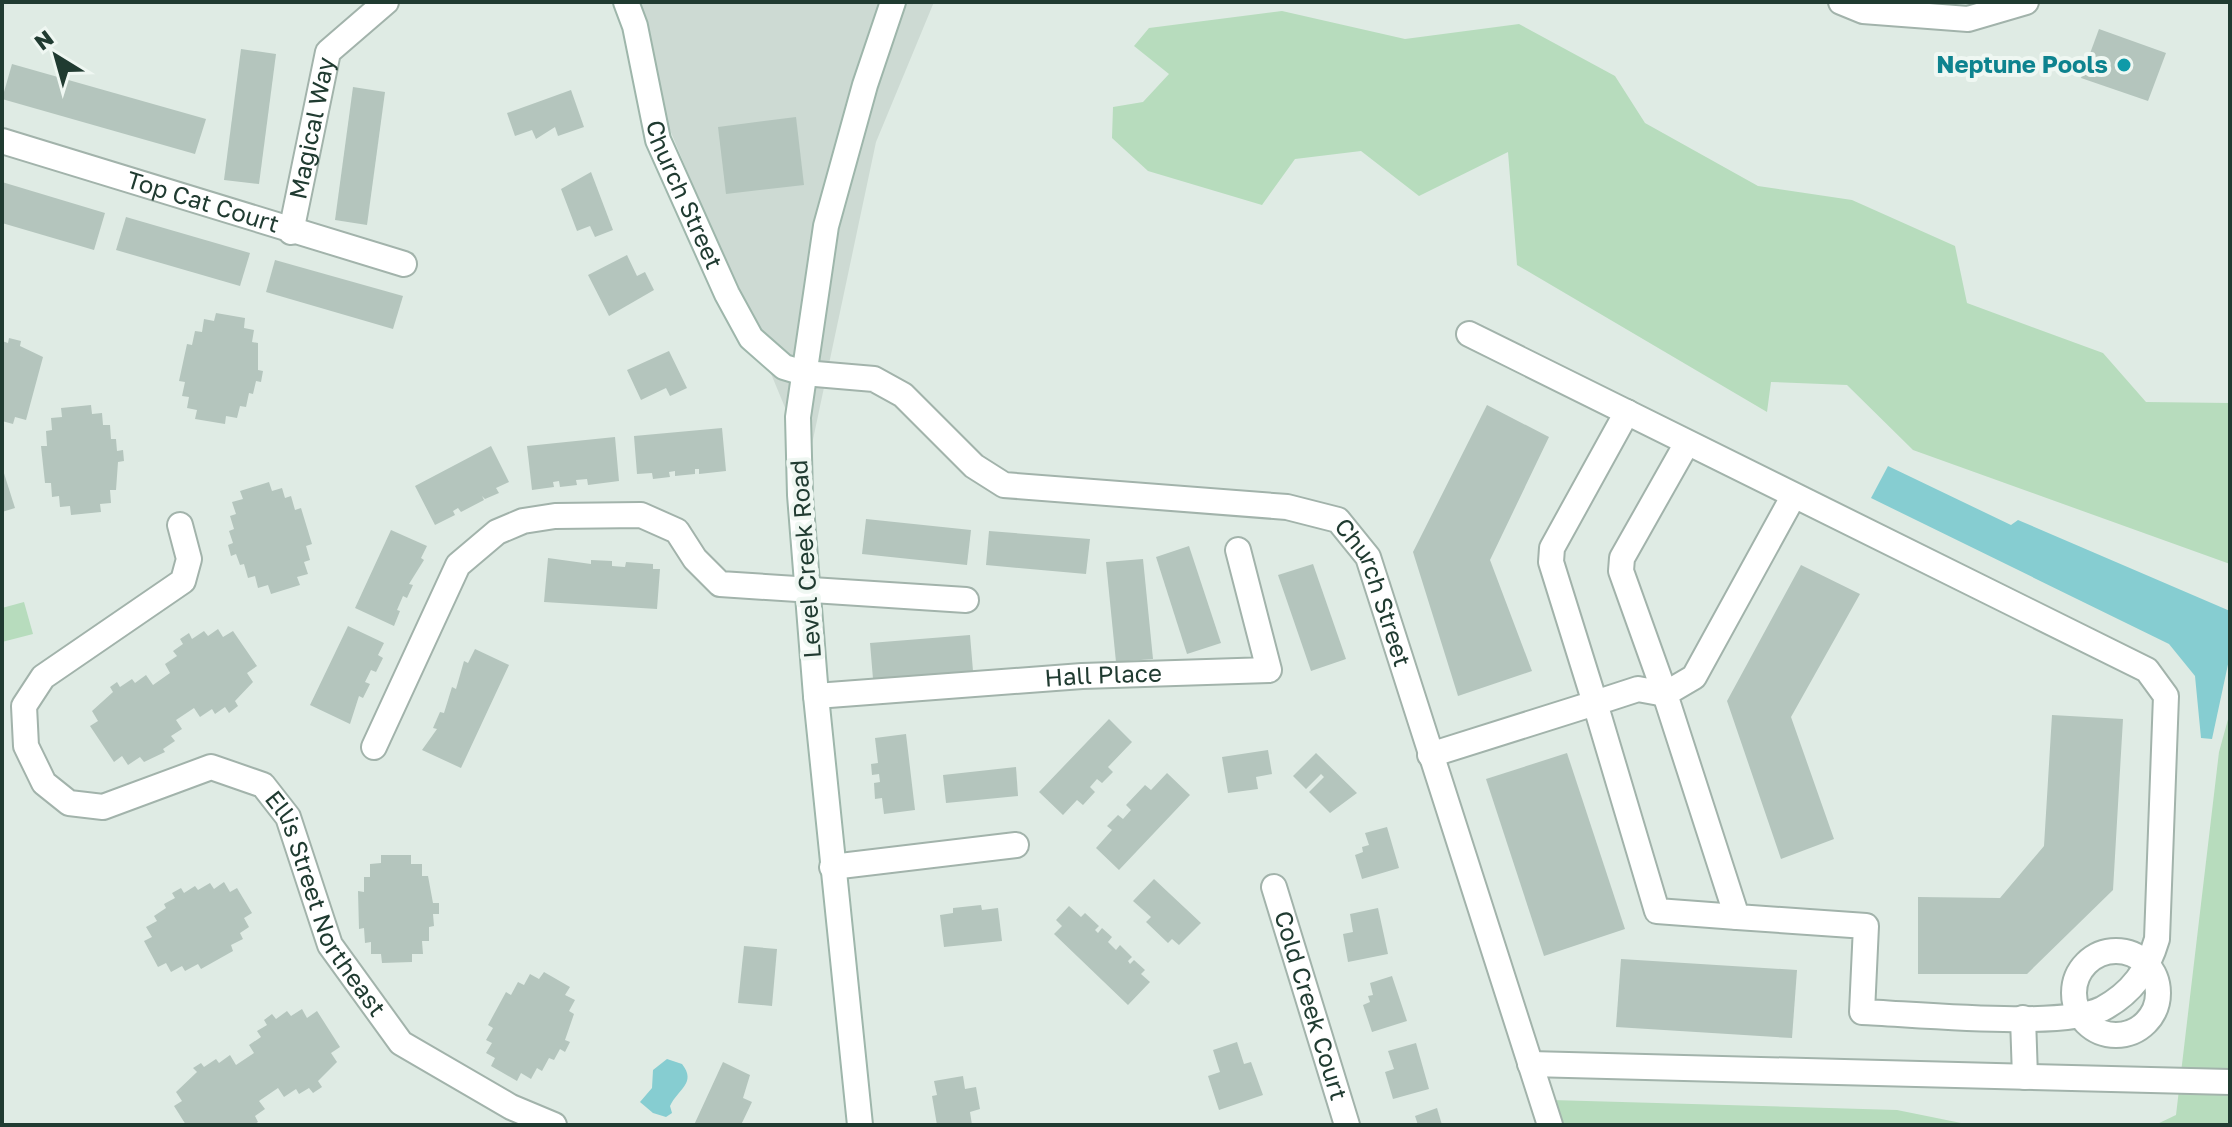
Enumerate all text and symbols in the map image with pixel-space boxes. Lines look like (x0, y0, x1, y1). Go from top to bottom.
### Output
north arrow (16, 16, 96, 96)
text: N (29, 24, 58, 55)
place label: Neptune Pools (1936, 49, 2108, 78)
street label: Magical Way (282, 54, 340, 202)
marker: Neptune Pools (2115, 56, 2133, 74)
street label: Church Street (641, 117, 730, 273)
street label: Top Cat Court (124, 164, 283, 238)
street label: Level Creek Road (783, 459, 826, 659)
street label: Church Street (1329, 512, 1418, 670)
street label: Hall Place (1044, 657, 1162, 692)
street label: Ellis Street Northeast (260, 784, 393, 1022)
street label: Cold Creek Court (1269, 907, 1354, 1103)

